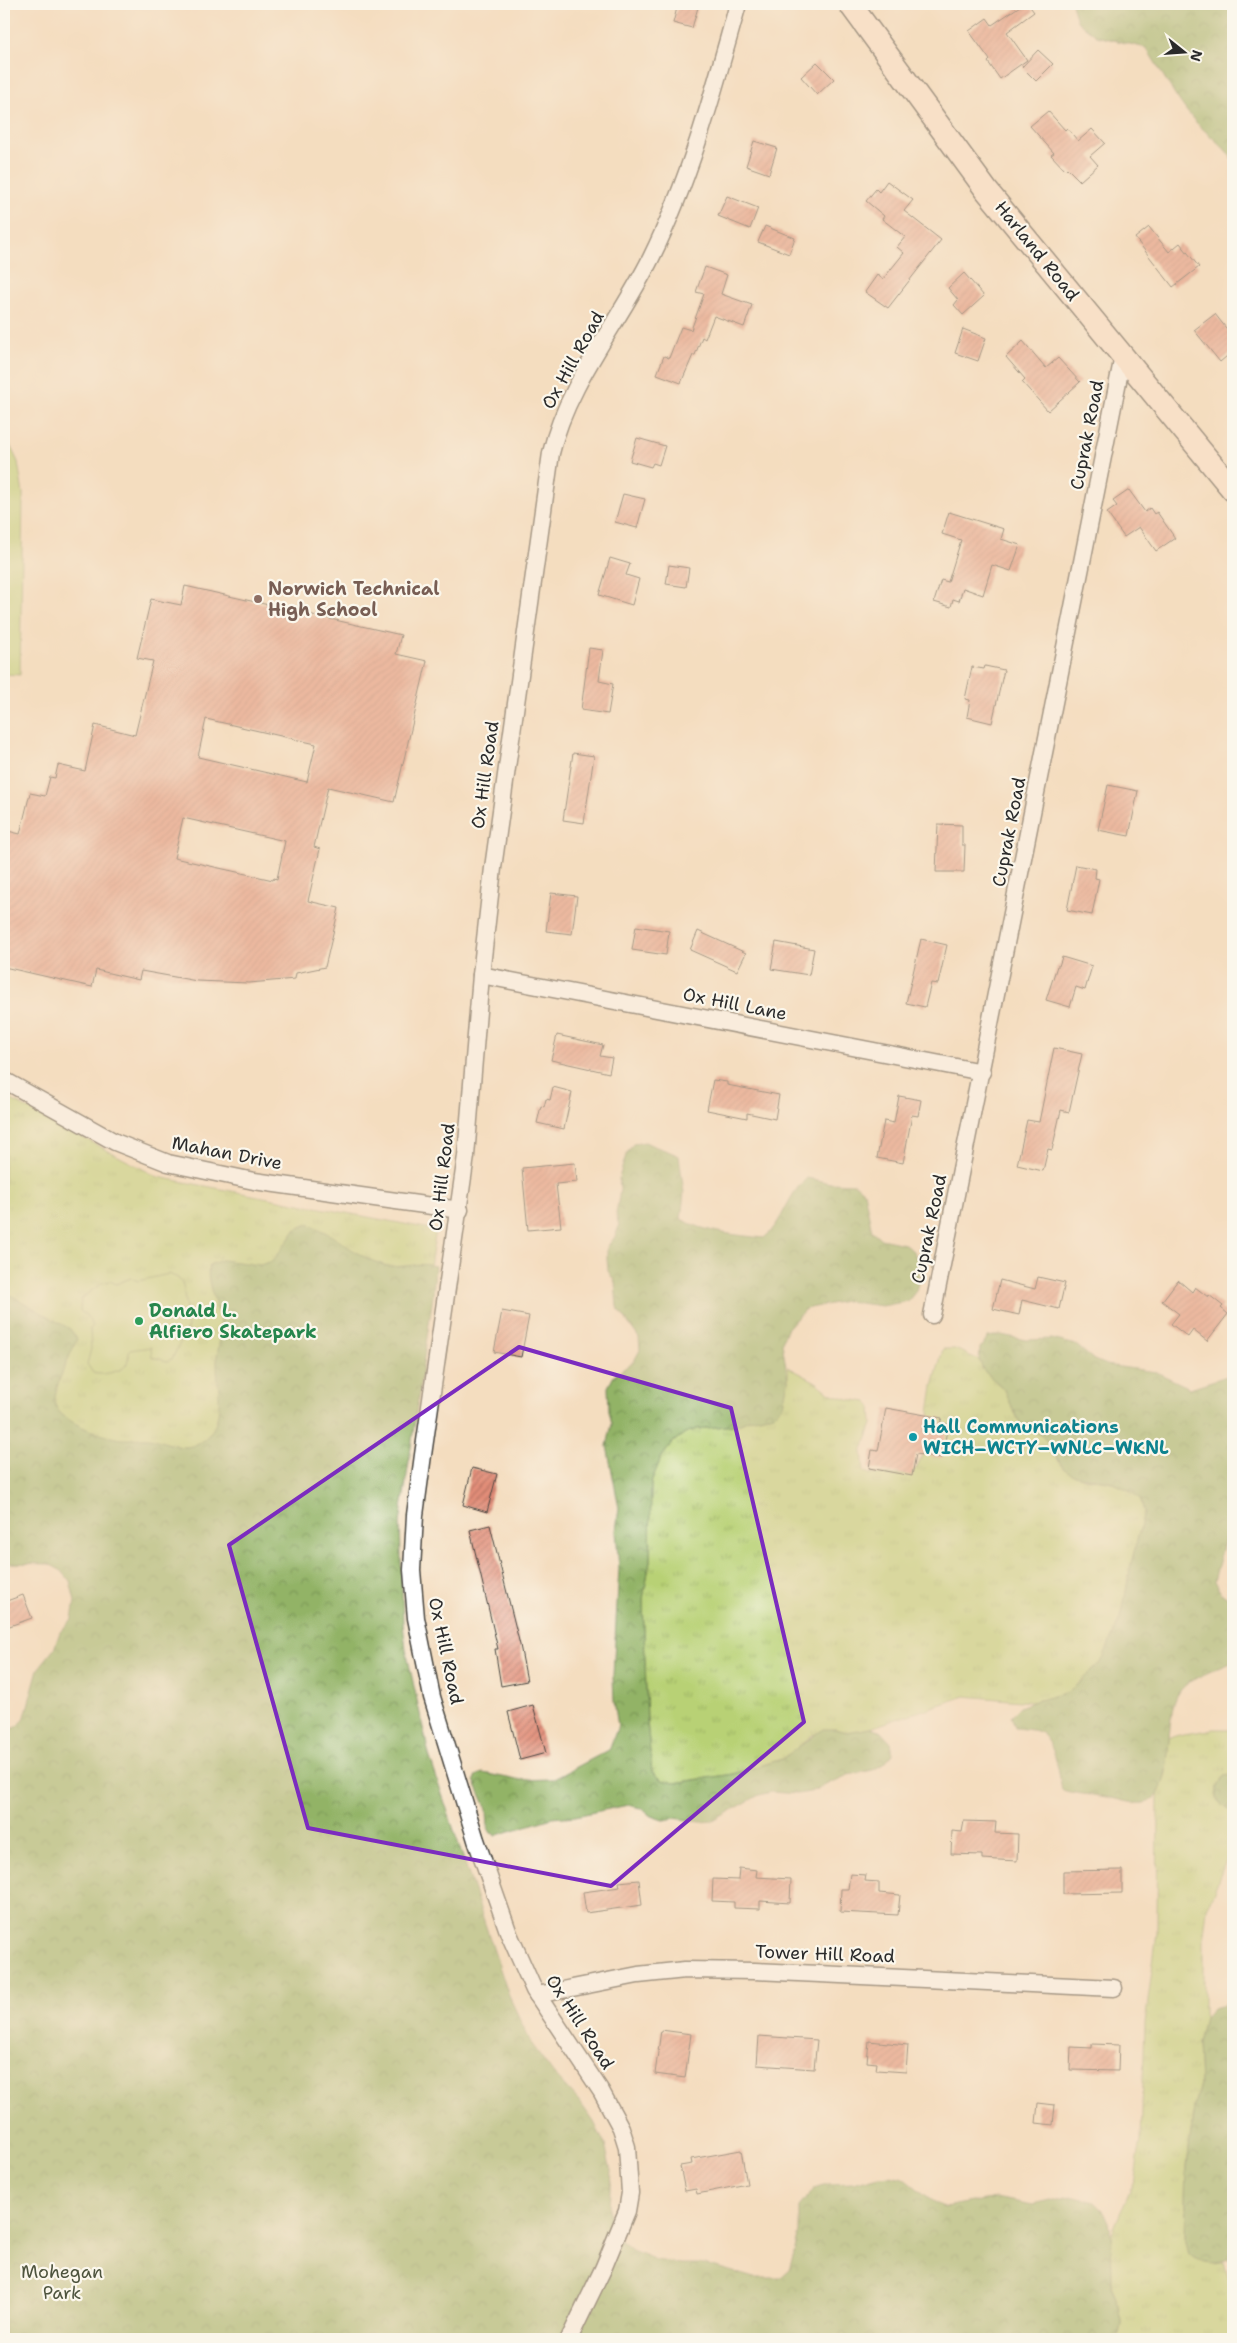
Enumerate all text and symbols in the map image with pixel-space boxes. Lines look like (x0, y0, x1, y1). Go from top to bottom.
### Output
north arrow (1160, 28, 1210, 78)
text: N (1186, 48, 1207, 64)
street label: Harland Road (989, 196, 1085, 306)
street label: Ox Hill Road (536, 307, 610, 413)
street label: Cuprak Road (1065, 378, 1109, 492)
place label: Norwich Technical High School (268, 577, 439, 622)
marker: Norwich Technical High School (252, 593, 264, 605)
street label: Ox Hill Road (466, 720, 504, 830)
street label: Cuprak Road (987, 775, 1031, 889)
street label: Ox Hill Lane (681, 982, 789, 1026)
street label: Ox Hill Road (423, 1122, 461, 1232)
street label: Mahan Drive (170, 1131, 284, 1175)
street label: Cuprak Road (906, 1172, 952, 1286)
place label: Donald L. Alfiero Skatepark (149, 1299, 317, 1344)
marker: Donald L. Alfiero Skatepark (133, 1315, 145, 1327)
place label: Hall Communications WICH–WCTY–WNLC–WKNL (923, 1415, 1169, 1460)
marker: Hall Communications WICH–WCTY–WNLC–WKNL (907, 1431, 919, 1443)
street label: Ox Hill Road (423, 1595, 469, 1707)
street label: Tower Hill Road (755, 1940, 895, 1968)
street label: Ox Hill Road (540, 1970, 620, 2074)
park label: Mohegan Park (21, 2260, 103, 2305)

